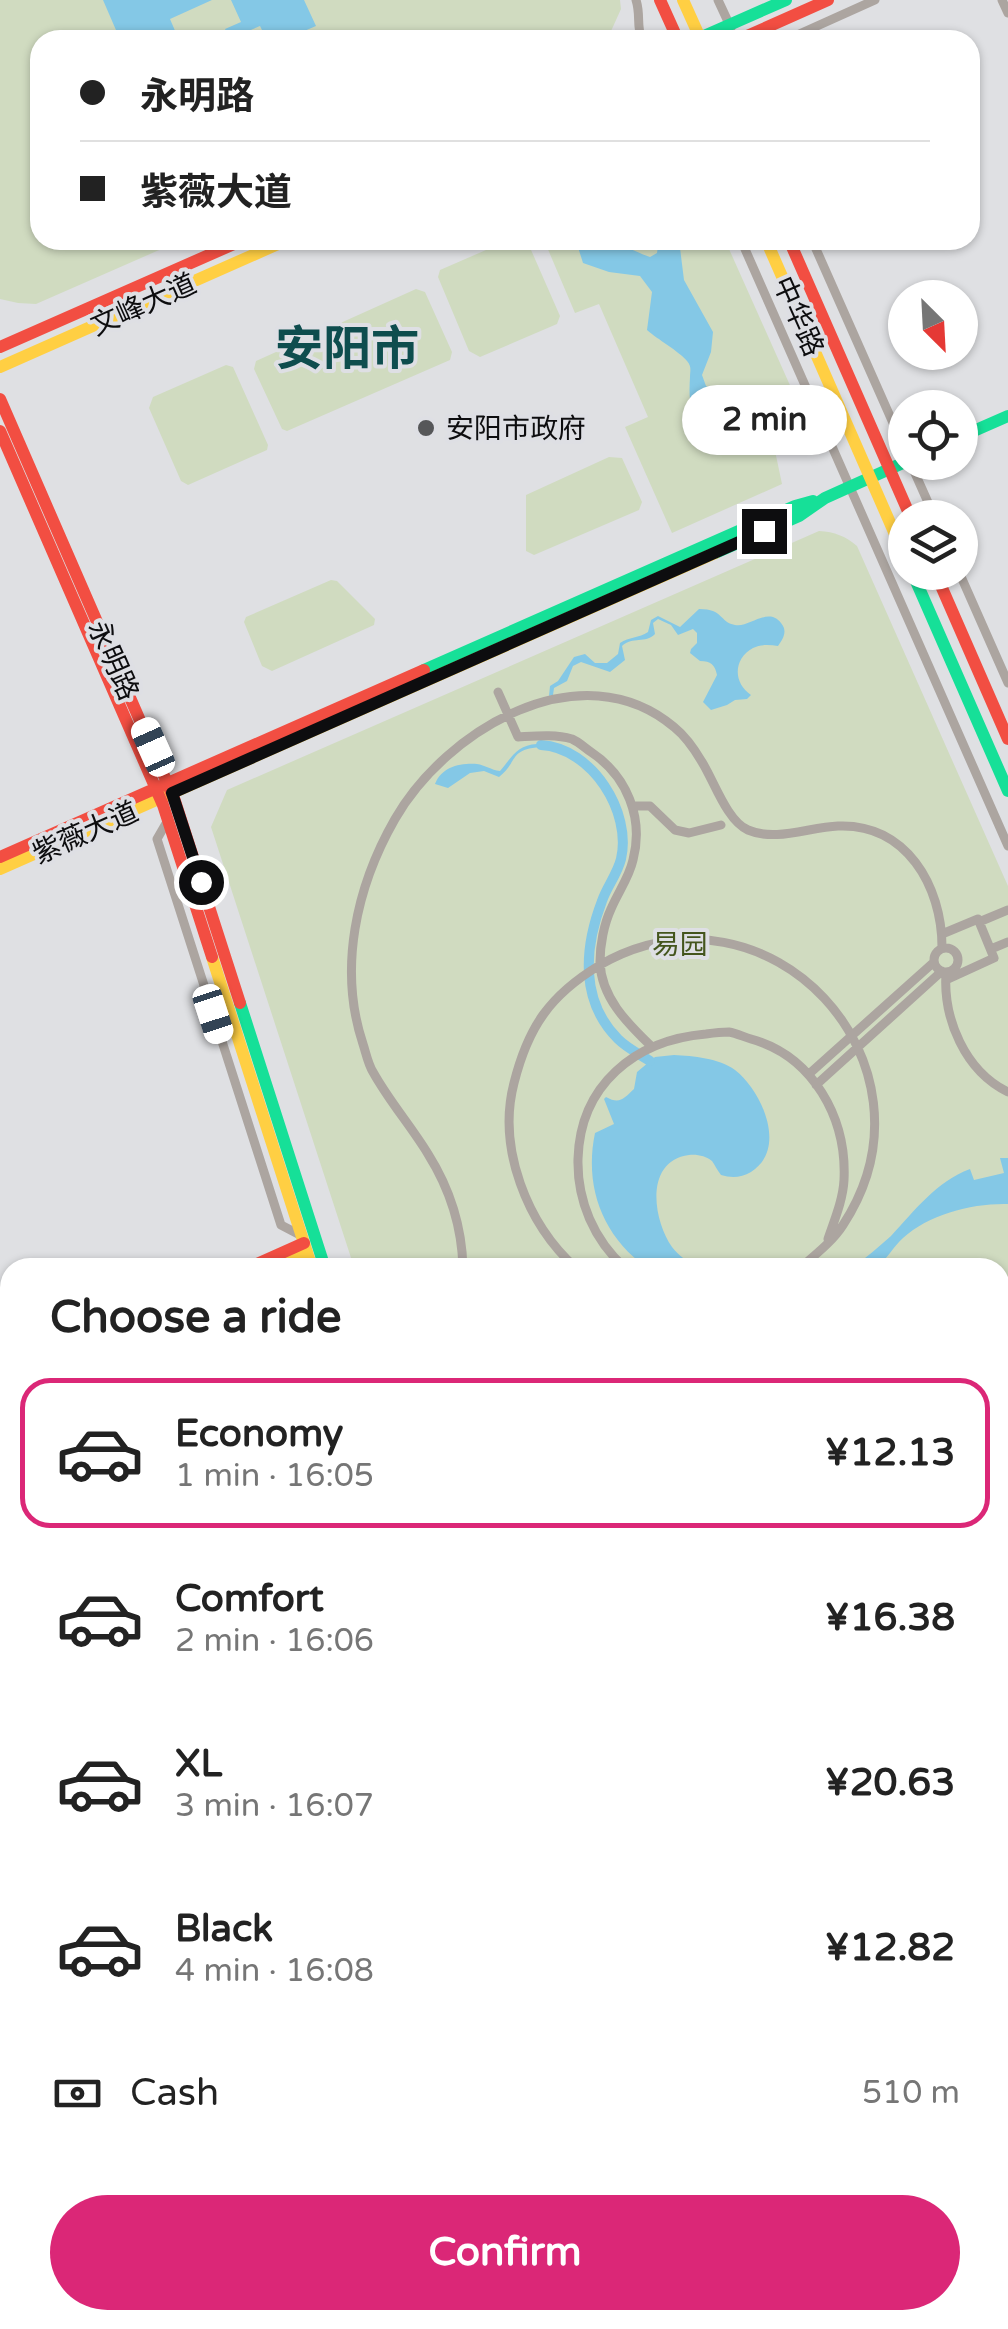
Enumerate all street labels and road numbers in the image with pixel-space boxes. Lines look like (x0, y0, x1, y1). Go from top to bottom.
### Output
street label: 文峰大道 (85, 267, 201, 343)
street label: 中华路 (765, 271, 831, 362)
street label: 永明路 (80, 615, 146, 706)
street label: 紫薇大道 (27, 795, 143, 871)

